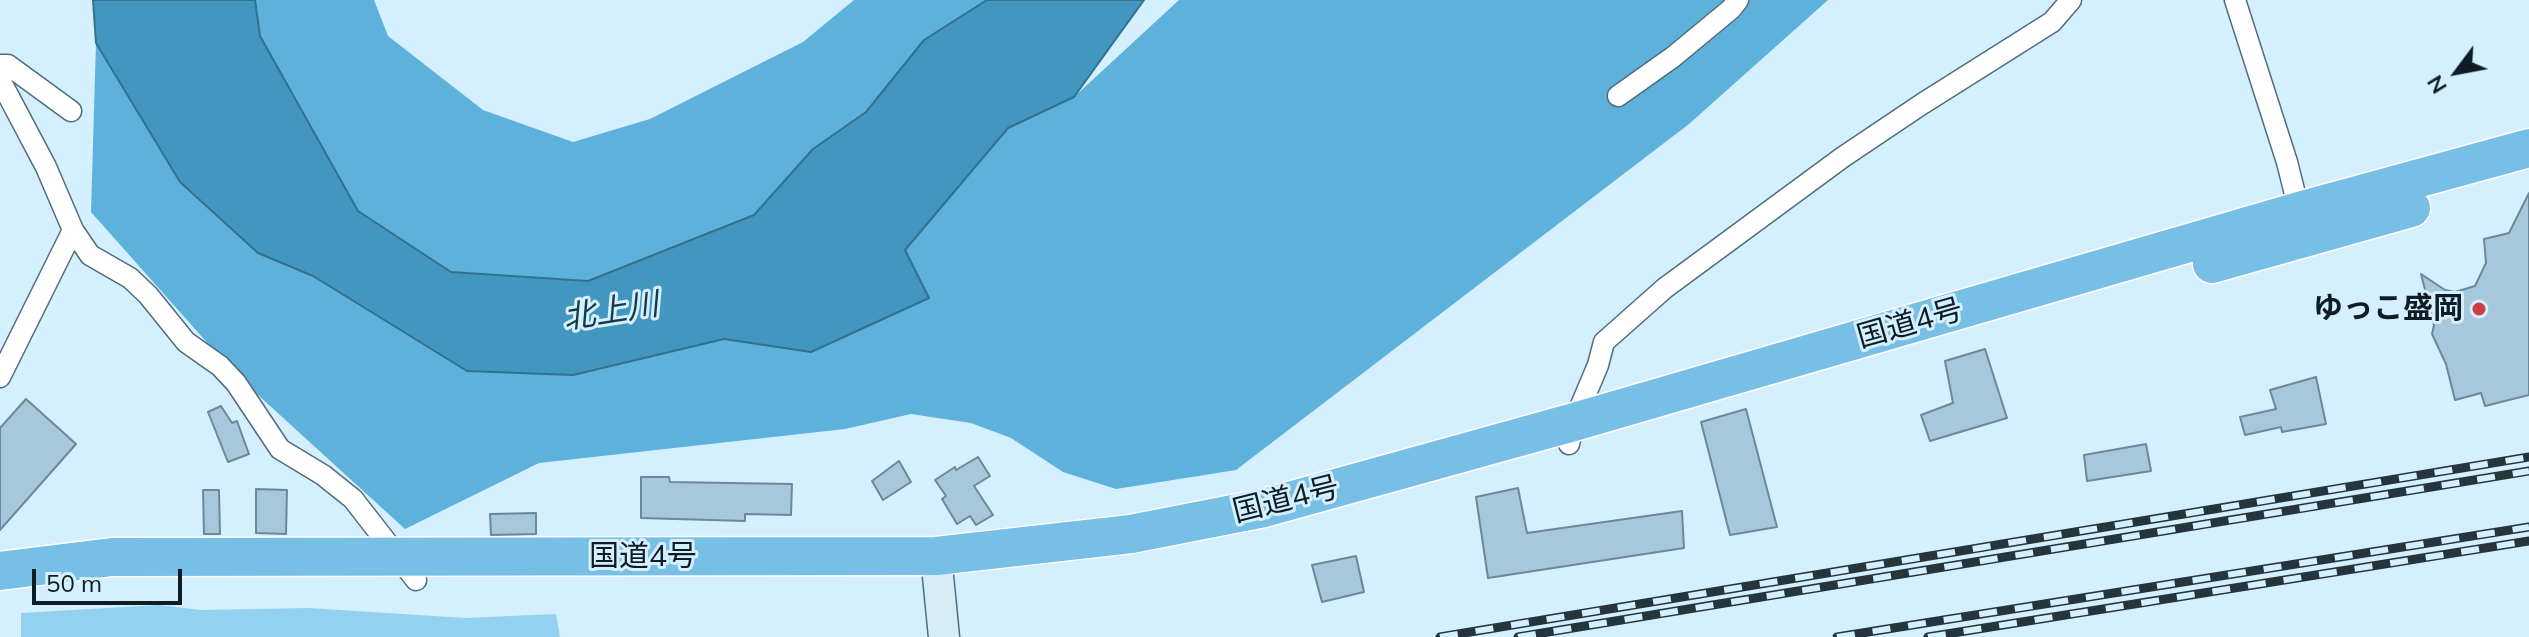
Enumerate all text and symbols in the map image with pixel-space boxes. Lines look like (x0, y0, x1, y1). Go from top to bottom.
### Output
north arrow (2417, 32, 2497, 112)
text: N (2420, 70, 2453, 99)
water label: 北上川 (561, 286, 661, 338)
place label: ゆっこ盛岡 (2313, 291, 2463, 327)
street label: 国道4号 (1853, 292, 1967, 356)
marker: ゆっこ盛岡 (2470, 300, 2488, 318)
street label: 国道4号 (1229, 469, 1343, 531)
street label: 国道4号 (589, 539, 697, 575)
scale bar (36, 553, 186, 603)
text: 50 m (46, 568, 102, 598)

